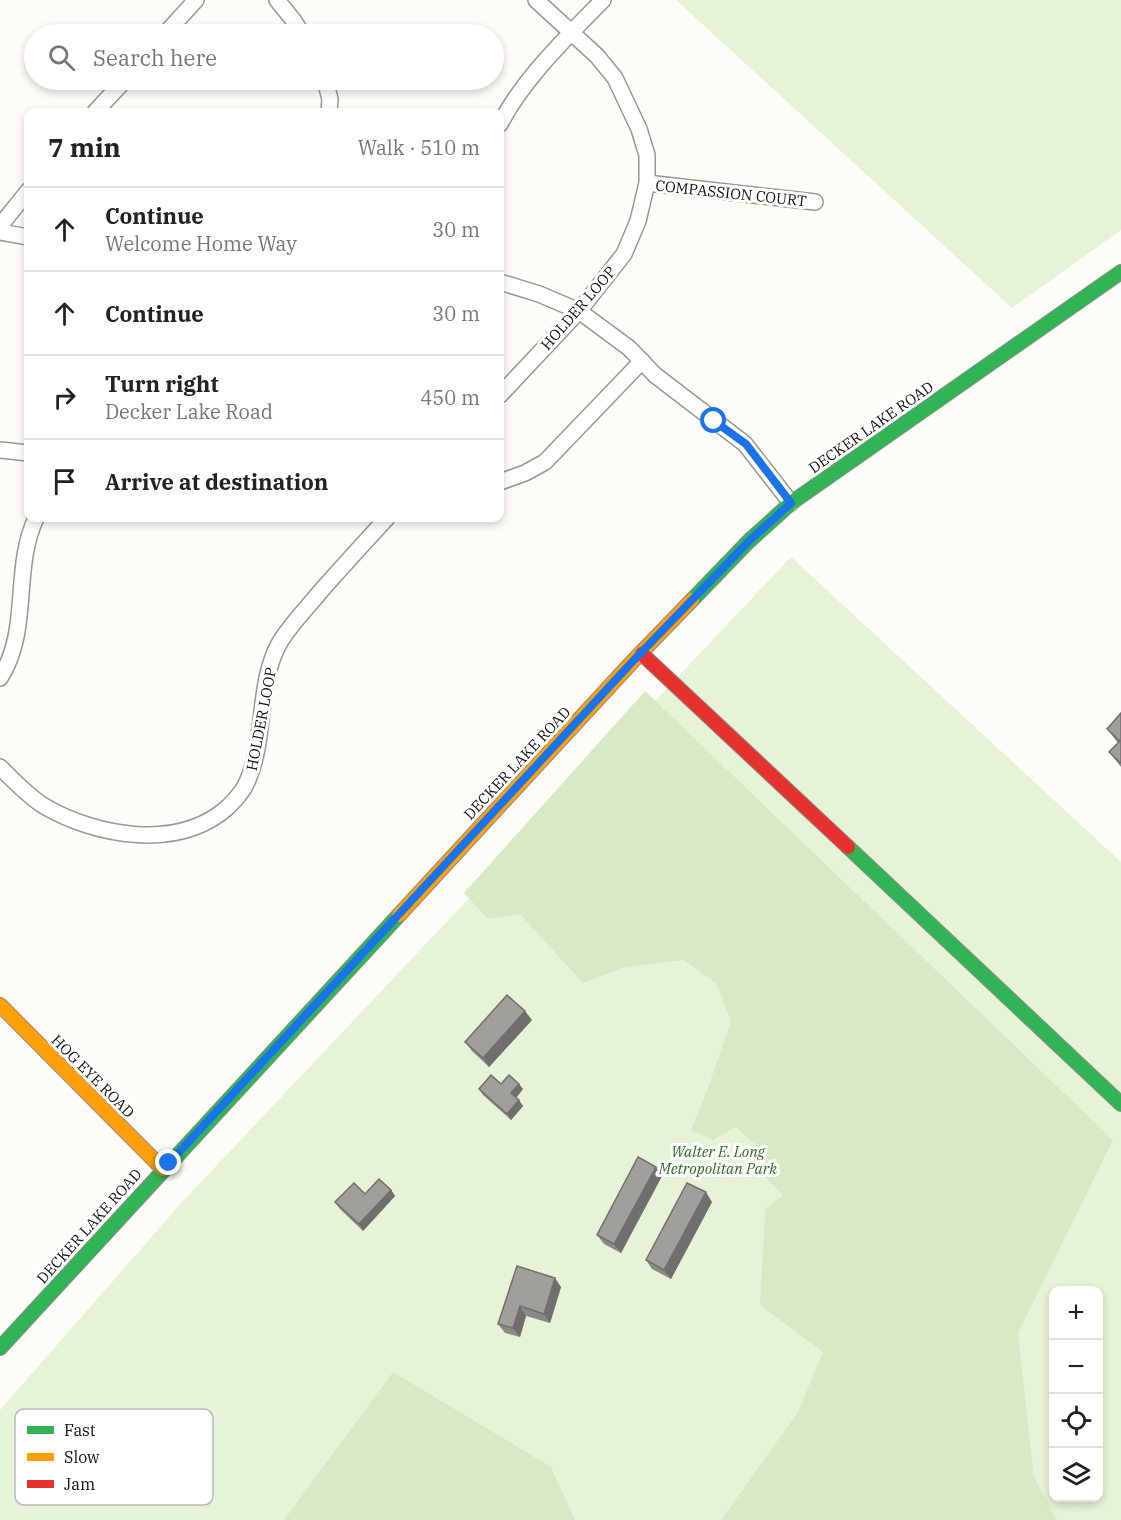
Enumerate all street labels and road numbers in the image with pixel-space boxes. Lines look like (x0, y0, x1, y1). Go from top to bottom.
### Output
street label: COMPASSION COURT (655, 176, 808, 210)
street label: HOLDER LOOP (536, 262, 620, 354)
street label: DECKER LAKE ROAD (805, 377, 937, 477)
street label: HOLDER LOOP (242, 666, 280, 772)
street label: DECKER LAKE ROAD (460, 702, 574, 824)
street label: HOG EYE ROAD (47, 1030, 139, 1122)
street label: DECKER LAKE ROAD (32, 1165, 146, 1287)

